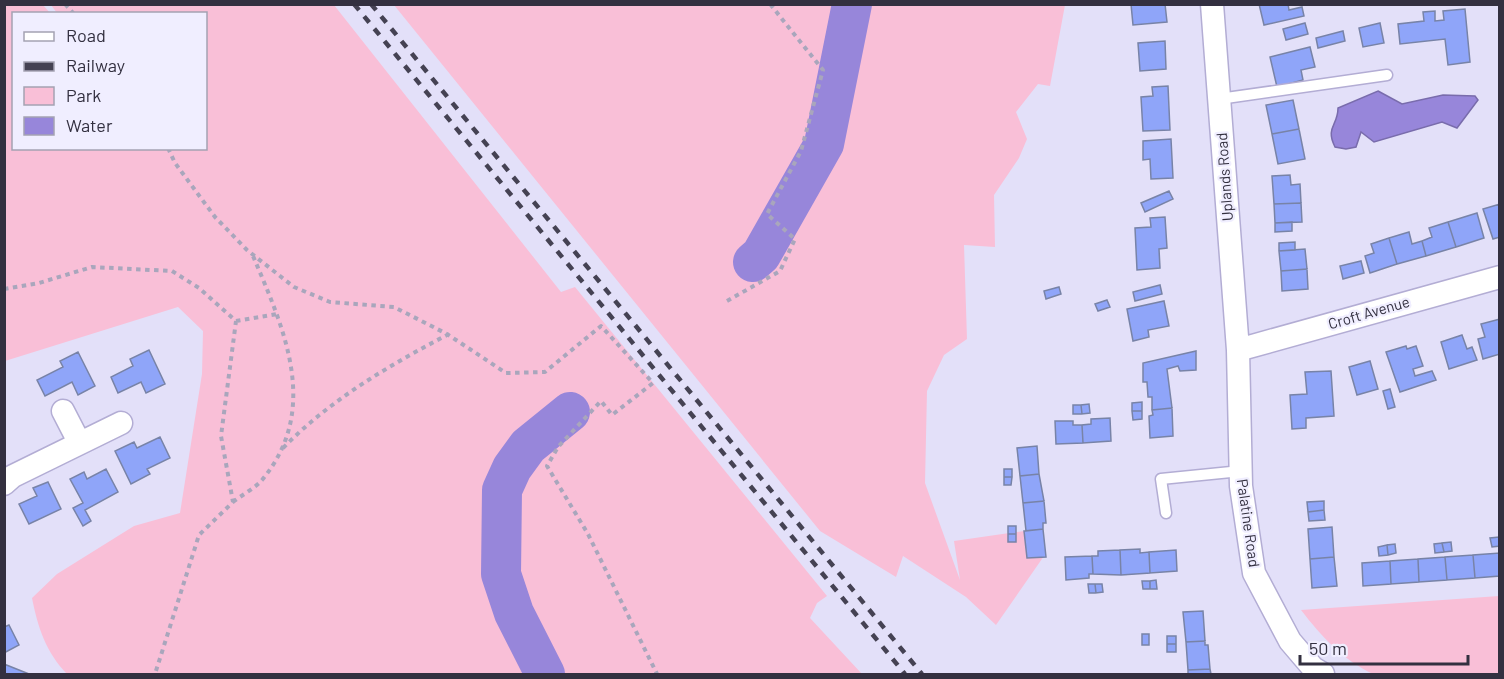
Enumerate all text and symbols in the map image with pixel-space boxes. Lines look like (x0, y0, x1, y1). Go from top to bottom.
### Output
legend (12, 12, 207, 150)
text: Road (66, 24, 106, 46)
text: Railway (66, 54, 125, 76)
text: Park (66, 84, 101, 106)
text: Water (66, 114, 113, 136)
street label: Uplands Road (1212, 132, 1236, 222)
street label: Croft Avenue (1326, 292, 1412, 332)
street label: Palatine Road (1234, 478, 1264, 568)
scale bar (1300, 628, 1468, 666)
text: 50 m (1309, 637, 1347, 659)

